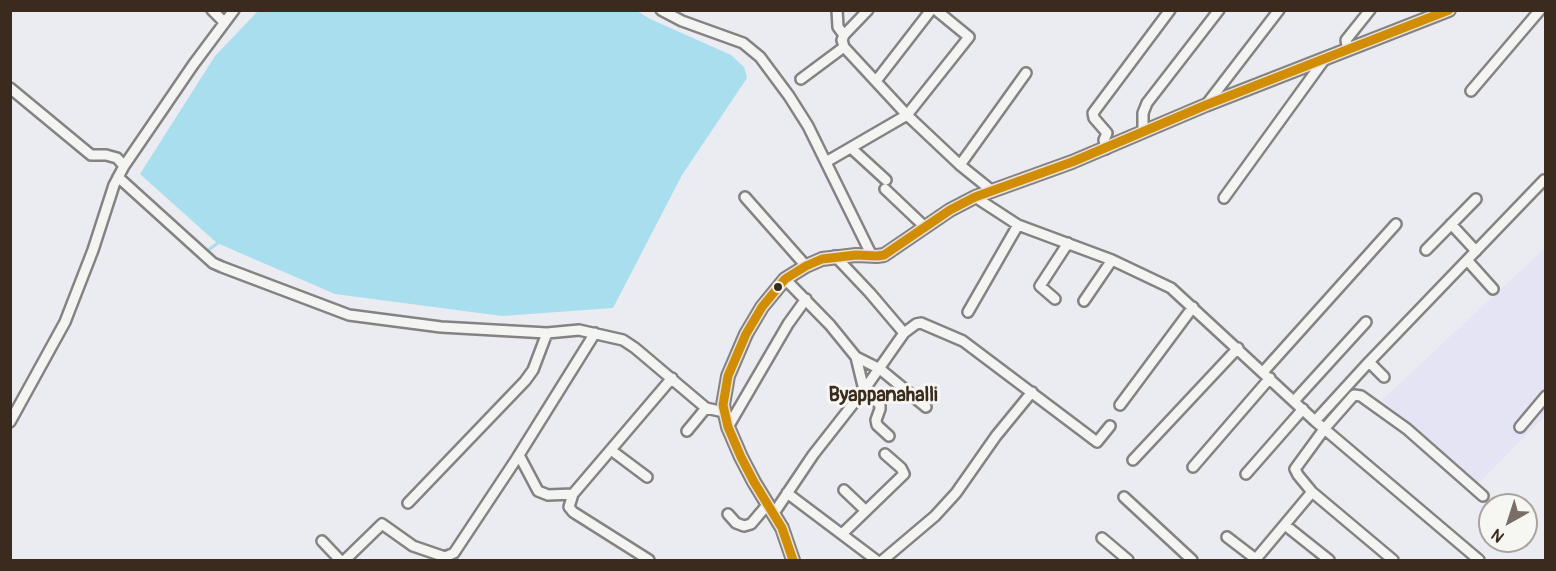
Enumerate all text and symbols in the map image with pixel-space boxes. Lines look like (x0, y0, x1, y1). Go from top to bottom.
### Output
unlabelled marker (772, 281, 784, 293)
district label: Byappanahalli (828, 384, 938, 408)
north arrow (1478, 493, 1538, 553)
text: N (1487, 524, 1508, 547)

